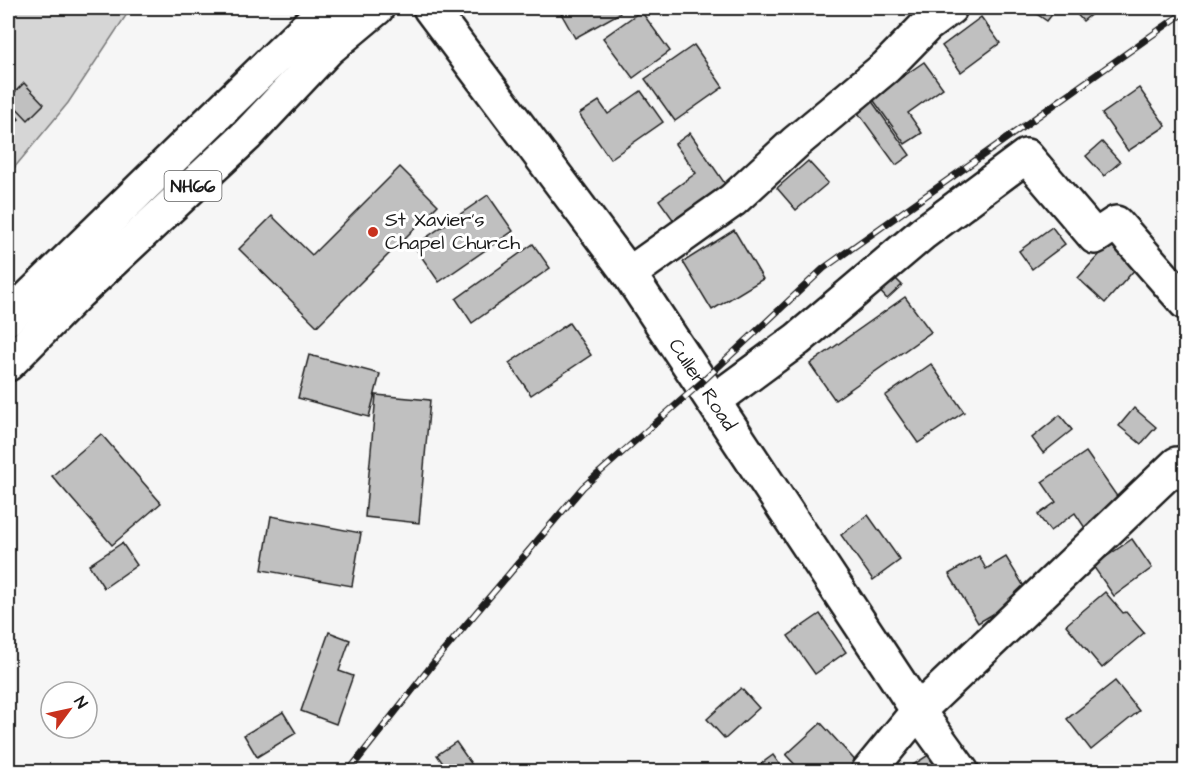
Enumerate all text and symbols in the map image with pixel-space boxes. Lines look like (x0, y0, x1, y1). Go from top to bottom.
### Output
road number: NH66 (164, 171, 222, 201)
place label: St Xavier's Chapel Church (385, 206, 520, 257)
marker: St Xavier's Chapel Church (366, 225, 380, 239)
street label: Cullen Road (661, 333, 743, 436)
north arrow (39, 680, 99, 740)
text: N (69, 692, 93, 713)

